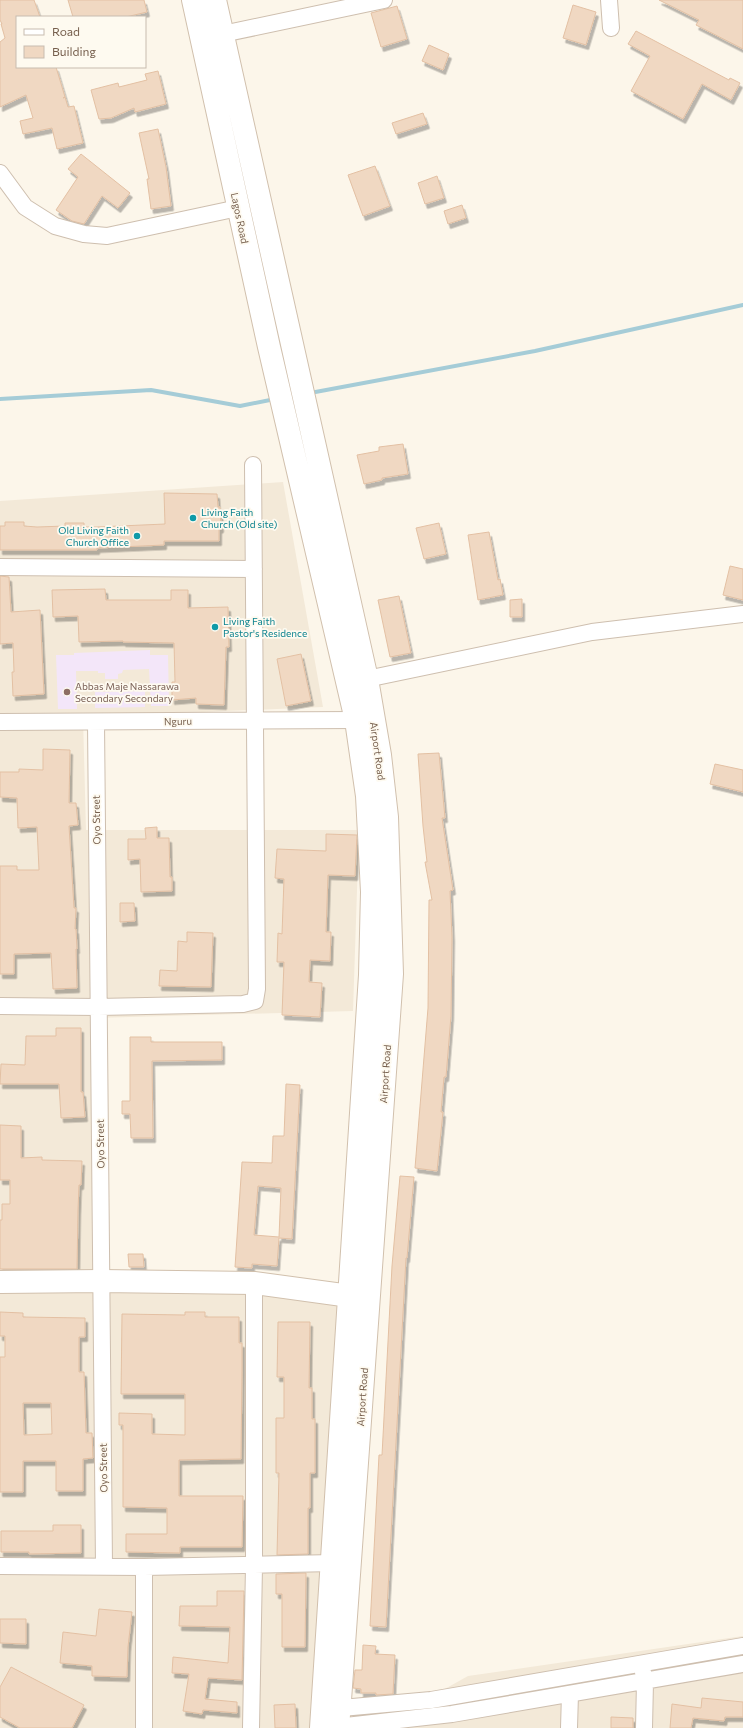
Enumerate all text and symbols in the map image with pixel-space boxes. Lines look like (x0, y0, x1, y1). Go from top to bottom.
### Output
legend (16, 16, 146, 68)
text: Road (52, 24, 80, 38)
text: Building (52, 44, 96, 58)
street label: Lagos Road (229, 191, 251, 245)
place label: Living Faith Church (Old site) (201, 506, 278, 530)
marker: Living Faith Church (Old site) (188, 513, 198, 523)
place label: Old Living Faith Church Office (58, 524, 129, 548)
marker: Old Living Faith Church Office (132, 531, 142, 541)
place label: Living Faith Pastor's Residence (223, 615, 307, 639)
marker: Living Faith Pastor's Residence (210, 622, 220, 632)
place label: Abbas Maje Nassarawa Secondary Secondary (75, 680, 179, 704)
marker: Abbas Maje Nassarawa Secondary Secondary (62, 687, 72, 697)
street label: Nguru (164, 715, 192, 727)
street label: Airport Road (368, 721, 388, 781)
street label: Oyo Street (90, 795, 102, 845)
street label: Airport Road (377, 1044, 393, 1104)
street label: Oyo Street (94, 1119, 106, 1169)
street label: Airport Road (354, 1367, 370, 1427)
street label: Oyo Street (97, 1443, 109, 1493)

